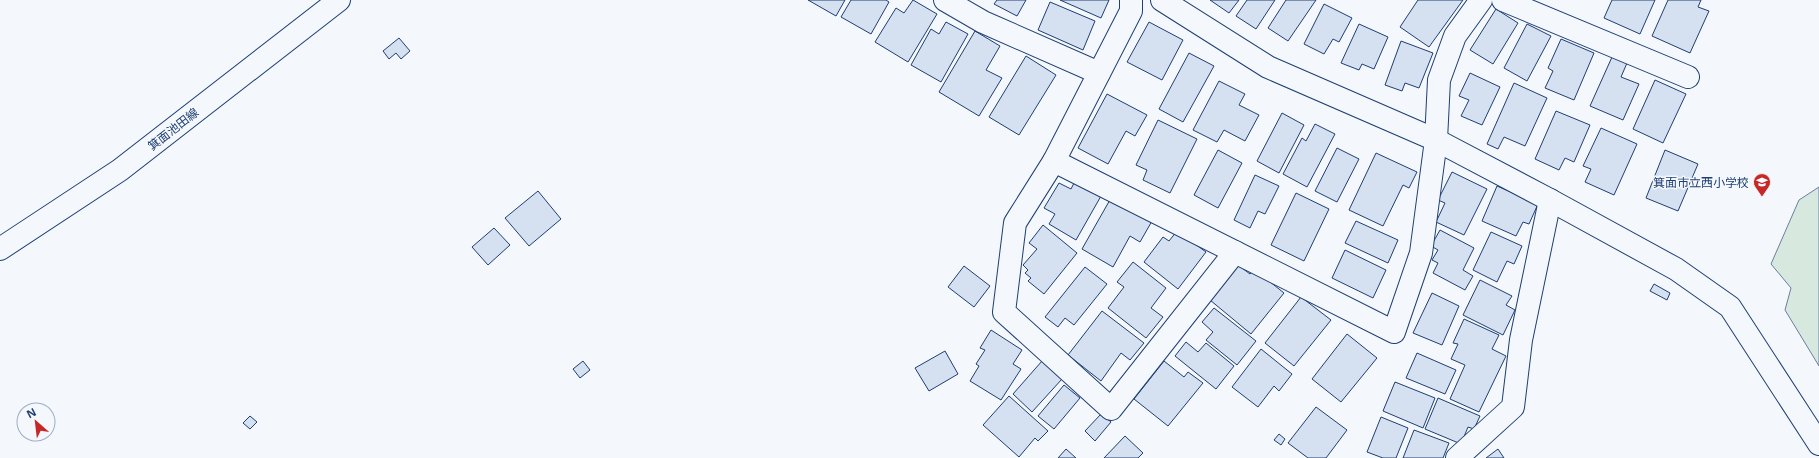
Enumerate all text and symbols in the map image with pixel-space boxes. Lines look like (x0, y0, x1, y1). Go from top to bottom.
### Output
street label: 箕面池田線 (144, 104, 202, 154)
school or university icon: 箕面市立西小学校 (1752, 172, 1772, 197)
place label: 箕面市立西小学校 (1653, 174, 1749, 191)
north arrow (16, 402, 56, 442)
text: N (24, 404, 39, 421)

